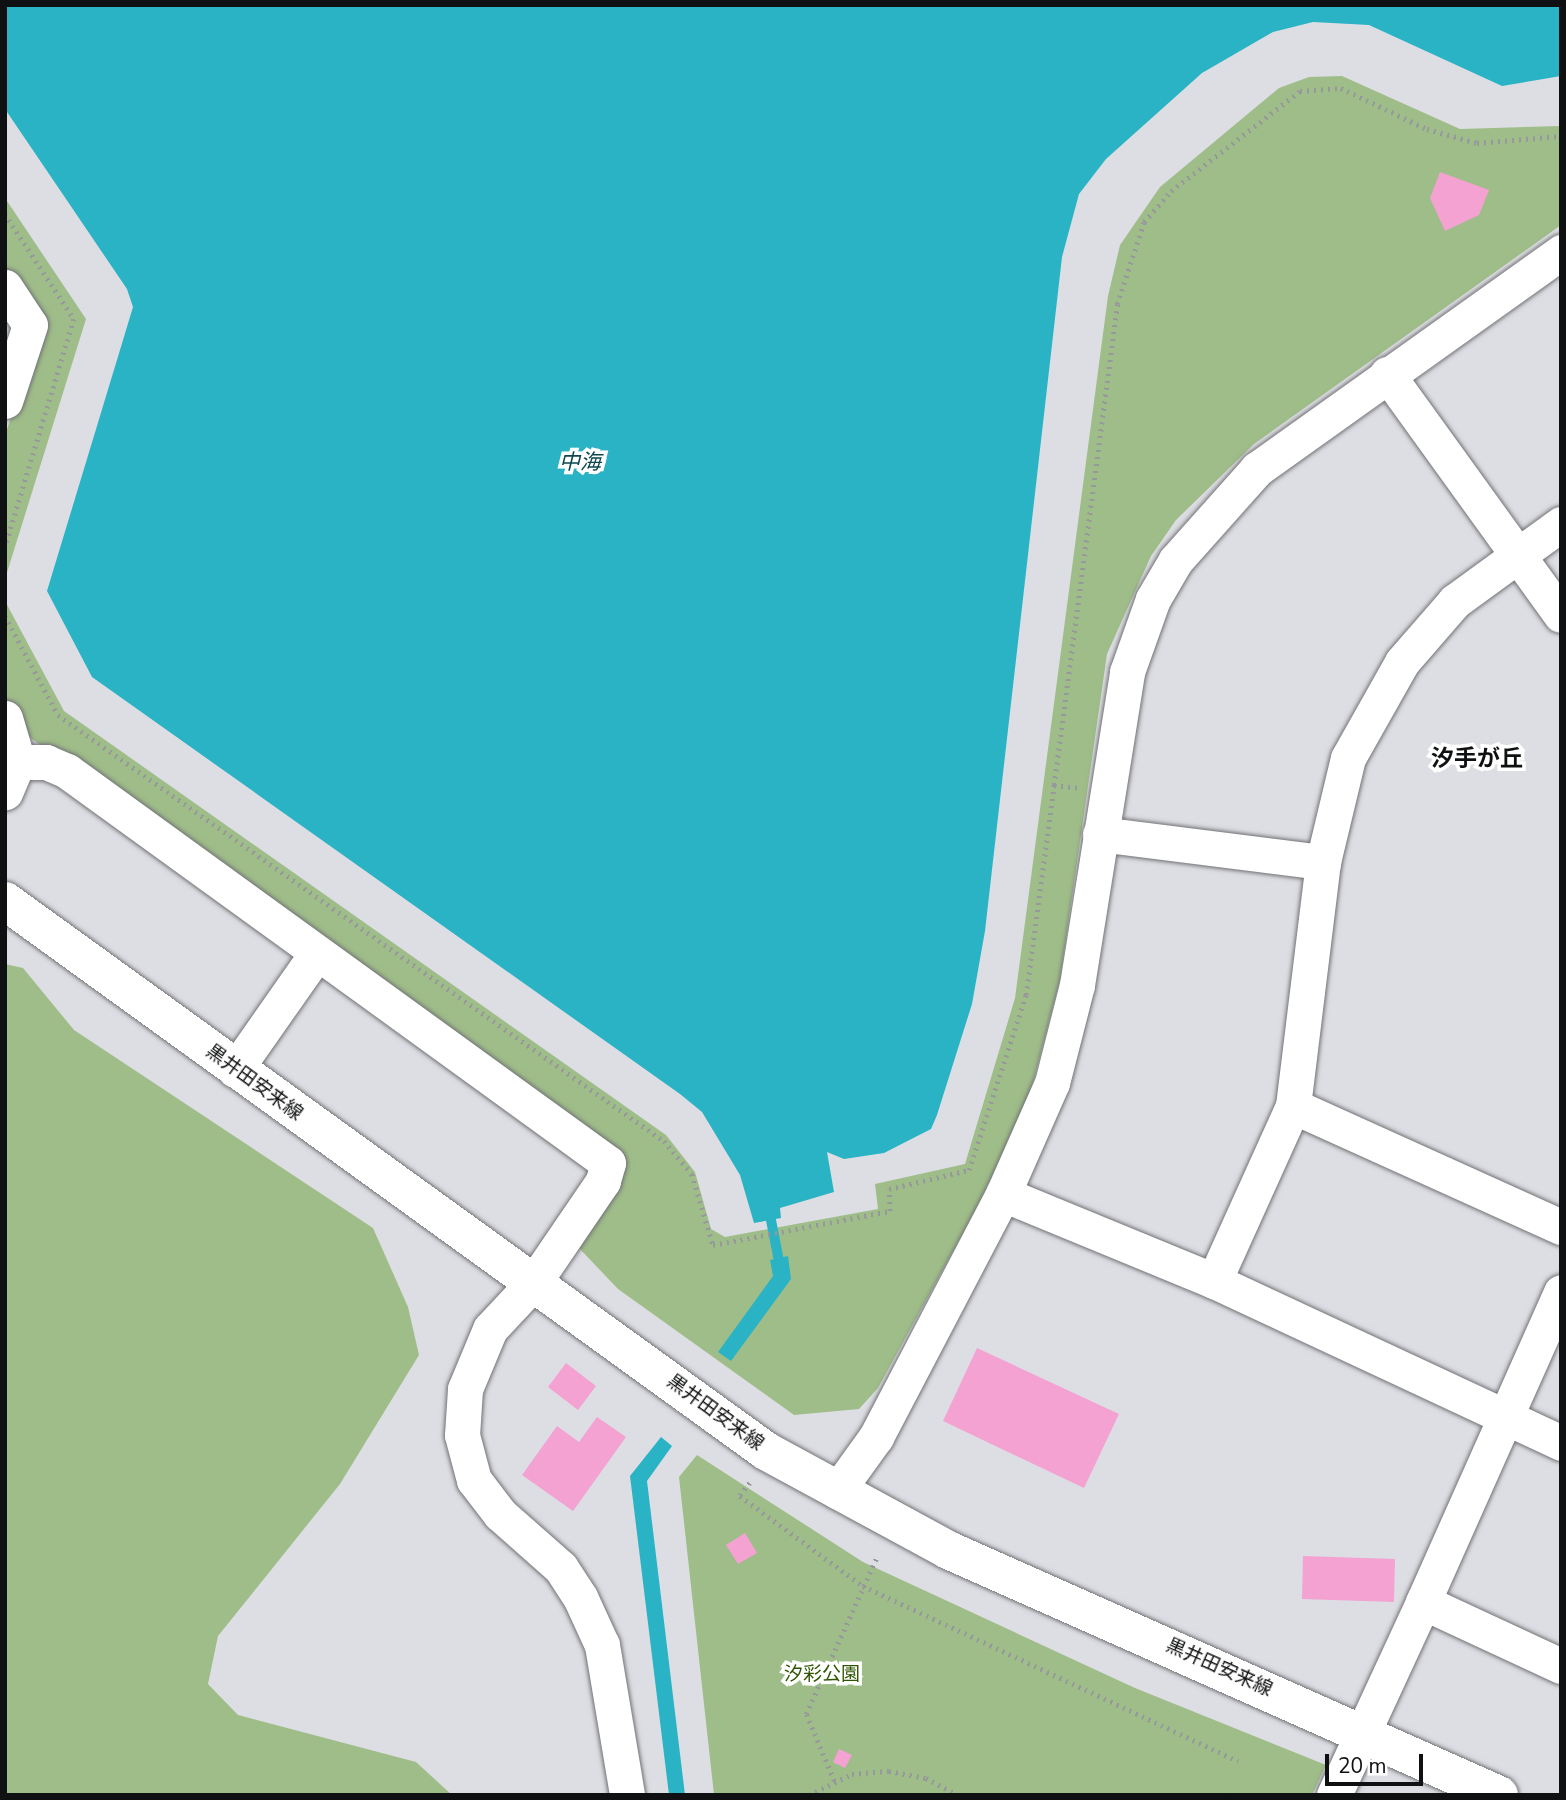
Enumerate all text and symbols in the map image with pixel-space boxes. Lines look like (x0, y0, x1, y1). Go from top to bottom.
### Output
water label: 中海 (559, 449, 601, 475)
district label: 汐手が丘 (1431, 745, 1523, 773)
street label: 黒井田安来線 (201, 1040, 307, 1126)
street label: 黒井田安来線 (662, 1370, 768, 1456)
street label: 黒井田安来線 (1162, 1634, 1276, 1702)
park label: 汐彩公園 (784, 1664, 860, 1686)
scale bar (1328, 1741, 1426, 1785)
text: 20 m (1338, 1752, 1387, 1780)

